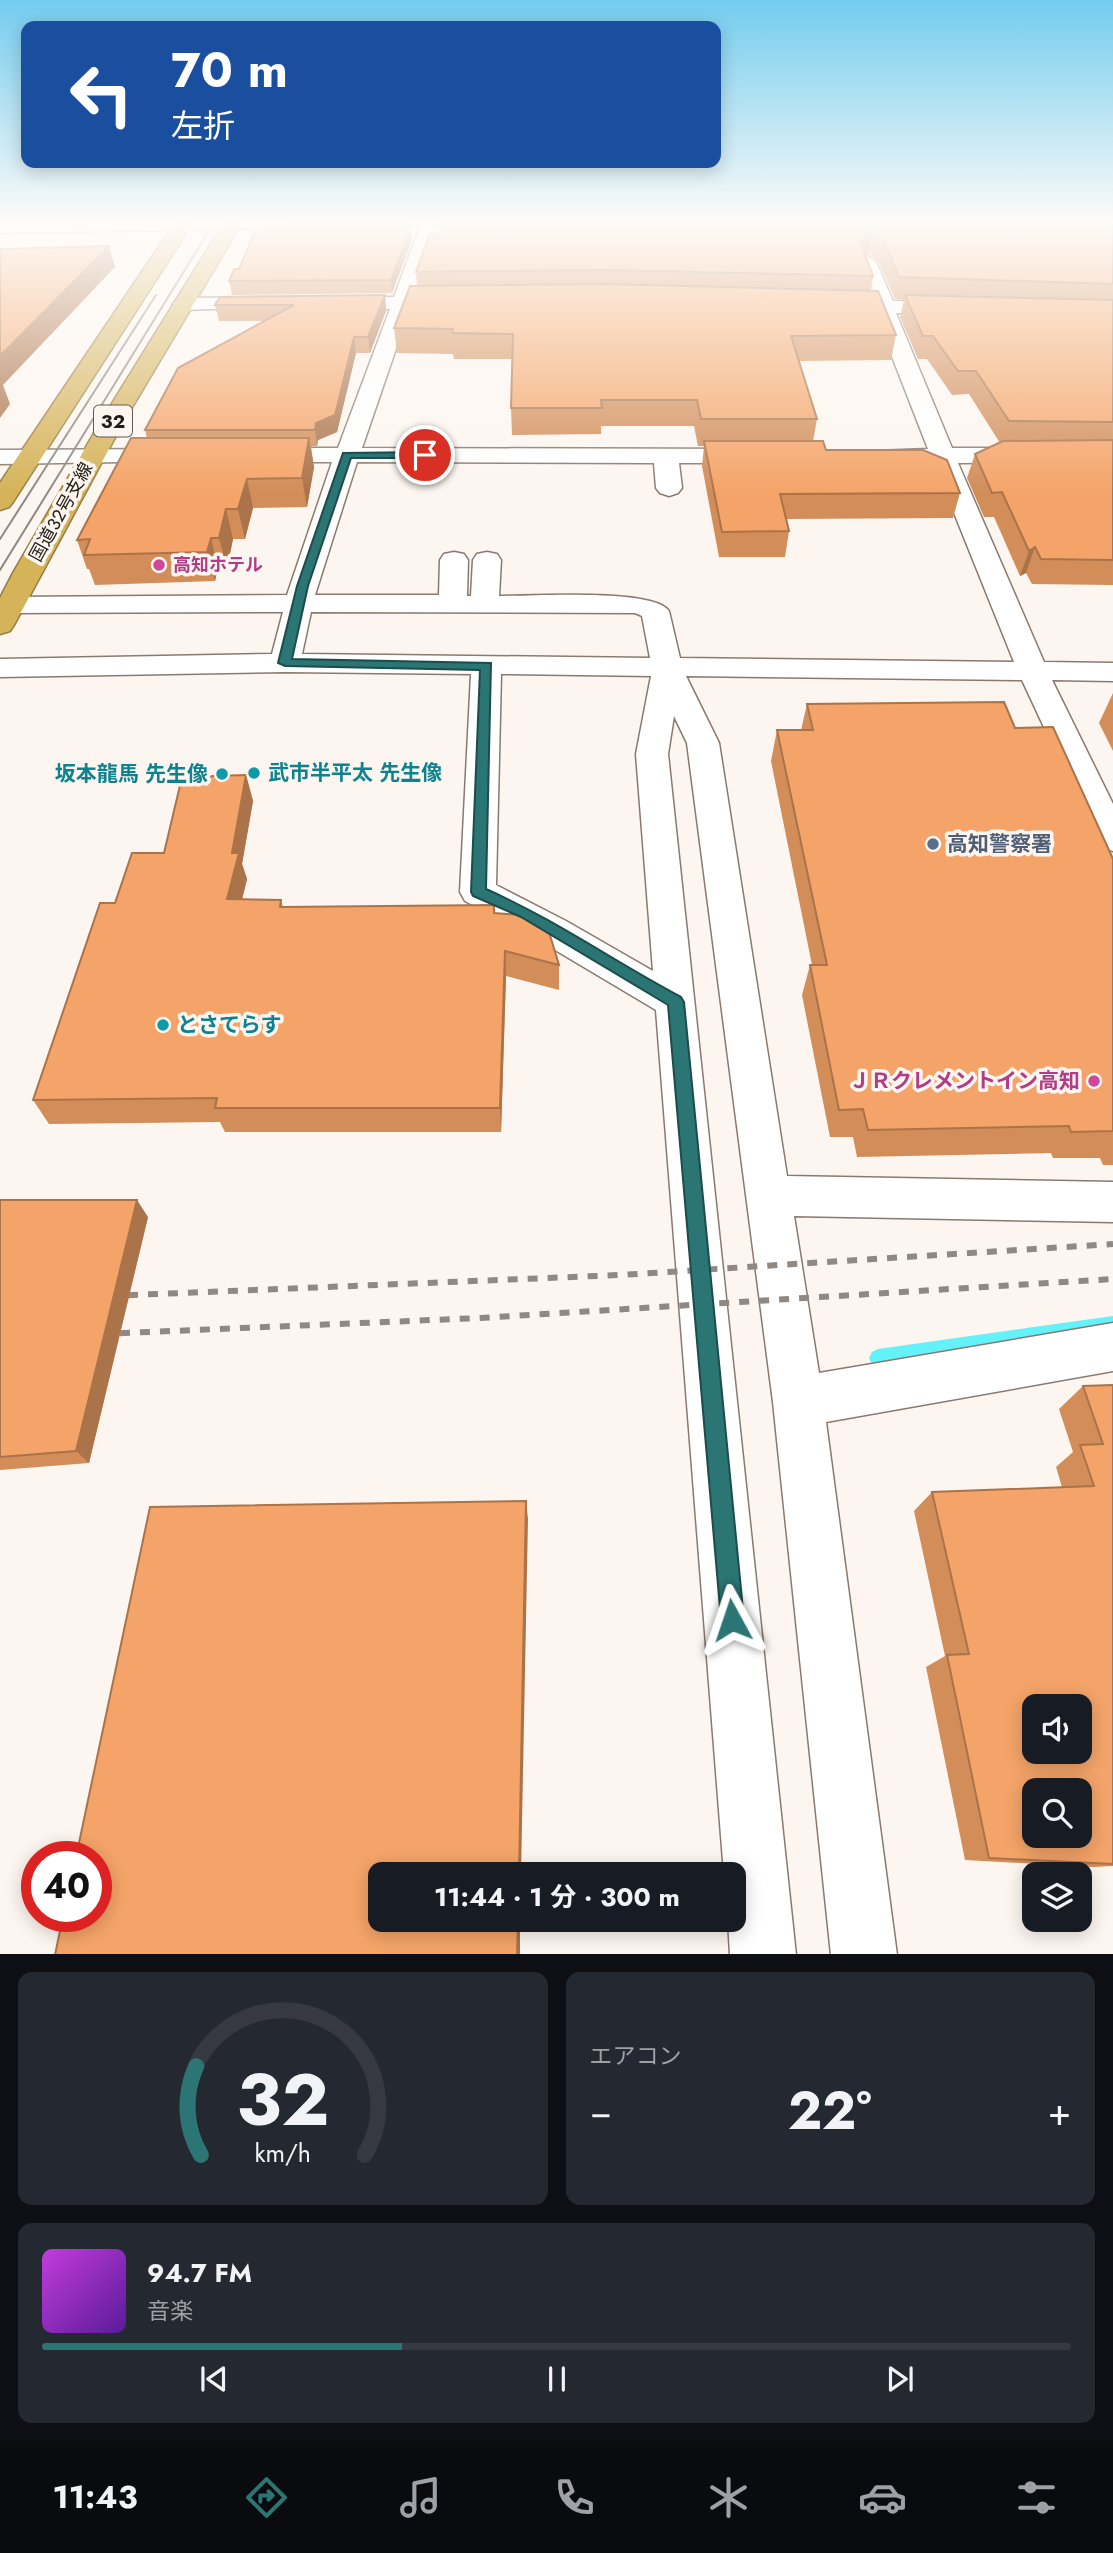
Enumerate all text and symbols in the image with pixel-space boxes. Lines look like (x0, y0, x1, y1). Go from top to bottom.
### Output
text: 70 m (171, 35, 288, 105)
icon: left (56, 49, 147, 140)
text: 左折 (171, 103, 235, 149)
road number: 32 (94, 406, 132, 436)
pin (395, 425, 455, 485)
icon: arrive (406, 436, 444, 474)
street label: 国道32号支線 (23, 458, 99, 566)
place label: 高知ホテル (173, 552, 263, 578)
marker: 高知ホテル (151, 557, 167, 573)
place label: 武市半平太 先生像 (268, 758, 442, 788)
place label: 坂本龍馬 先生像 (55, 759, 208, 789)
marker: 武市半平太 先生像 (246, 765, 262, 781)
marker: 坂本龍馬 先生像 (214, 766, 230, 782)
place label: 高知警察署 (947, 829, 1052, 859)
marker: 高知警察署 (925, 836, 941, 852)
place label: とさてらす (177, 1010, 282, 1040)
marker: とさてらす (155, 1017, 171, 1033)
place label: ＪＲクレメントイン高知 (849, 1066, 1080, 1096)
marker: ＪＲクレメントイン高知 (1086, 1073, 1102, 1089)
position arrow (695, 1583, 769, 1657)
map controls (1022, 1694, 1092, 1932)
button: sound (1022, 1694, 1092, 1764)
button: search (1022, 1778, 1092, 1848)
speed limit sign: 40 (21, 1841, 112, 1932)
button: layers (1022, 1862, 1092, 1932)
text: 11:44 · 1 分 · 300 m (434, 1878, 680, 1916)
text: エアコン (590, 2039, 682, 2073)
text: 32 (236, 2047, 329, 2152)
text: 22° (788, 2073, 872, 2149)
text: − (590, 2084, 612, 2139)
text: + (1048, 2084, 1071, 2139)
text: km/h (254, 2134, 311, 2170)
text: 94.7 FM (147, 2254, 252, 2292)
text: 音楽 (147, 2294, 193, 2328)
icon: previous (195, 2360, 233, 2398)
icon: pause (538, 2360, 576, 2398)
icon: next (881, 2360, 919, 2398)
icon: directions (242, 2473, 291, 2522)
icon: music (396, 2473, 445, 2522)
icon: phone (550, 2473, 599, 2522)
icon: climate (704, 2473, 753, 2522)
icon: car (858, 2473, 907, 2522)
icon: filters (1012, 2473, 1061, 2522)
text: 11:43 (52, 2474, 138, 2520)

